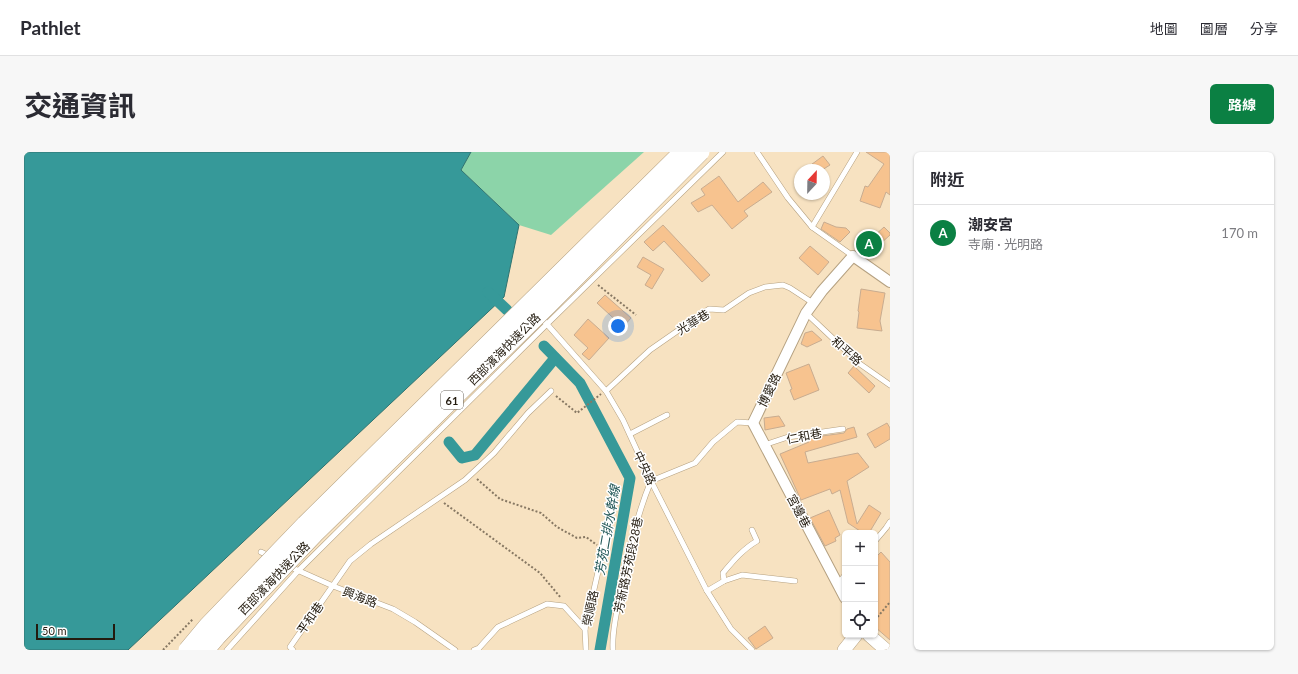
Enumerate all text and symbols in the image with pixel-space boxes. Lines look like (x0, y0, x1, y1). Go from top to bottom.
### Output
text: Pathlet (20, 16, 81, 39)
text: 地圖 (1150, 20, 1178, 37)
text: 圖層 (1200, 20, 1228, 37)
text: 分享 (1250, 20, 1278, 37)
button: 路線 (1210, 84, 1274, 124)
text: 交通資訊 (24, 88, 136, 122)
north arrow (794, 164, 830, 200)
text: 附近 (930, 169, 964, 190)
text: 潮安宮 (968, 215, 1013, 233)
text: A (938, 225, 948, 241)
text: 170 m (1221, 225, 1258, 241)
pin: A (856, 229, 882, 259)
text: 寺廟 · 光明路 (968, 236, 1043, 252)
street label: 光華巷 (674, 306, 712, 338)
street label: 西部濱海快速公路 (465, 310, 543, 388)
your location (608, 316, 628, 336)
street label: 和平路 (829, 333, 865, 369)
street label: 博愛路 (754, 371, 784, 409)
road number: 61 (441, 391, 463, 409)
street label: 仁和巷 (785, 425, 823, 447)
street label: 中央路 (631, 449, 659, 487)
water label: 芳苑二排水幹線 (591, 482, 623, 576)
street label: 宮邊巷 (784, 492, 814, 530)
street label: 芳新路芳苑段28巷 (610, 516, 646, 614)
map controls (842, 530, 878, 638)
button: + (842, 530, 878, 566)
street label: 西部濱海快速公路 (235, 538, 313, 618)
button: − (842, 566, 878, 602)
street label: 興海路 (341, 584, 379, 610)
street label: 榮順路 (579, 589, 601, 627)
street label: 平和巷 (294, 599, 326, 637)
button: locate (842, 602, 878, 638)
scale bar (36, 622, 115, 641)
text: 50 m (42, 624, 67, 637)

